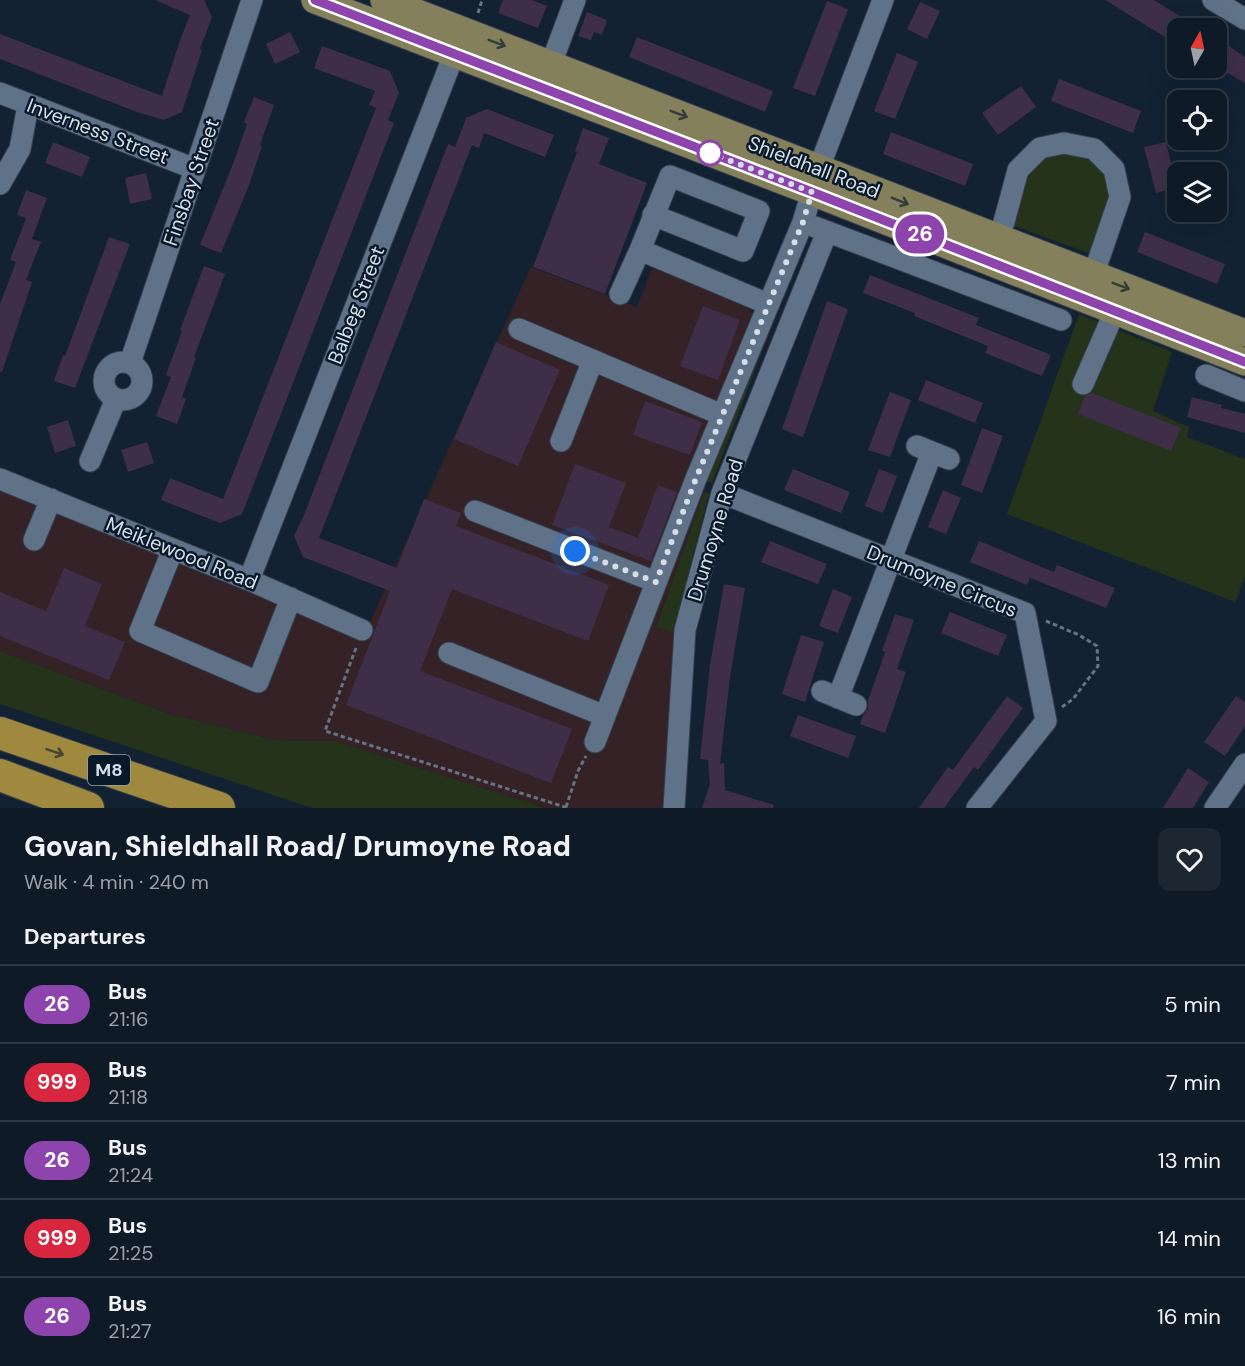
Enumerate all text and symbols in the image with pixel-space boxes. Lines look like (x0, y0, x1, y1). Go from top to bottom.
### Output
north arrow (1167, 18, 1227, 78)
map controls (1167, 18, 1227, 222)
one-way arrow (487, 39, 506, 50)
button: locate (1167, 90, 1227, 150)
street label: Inverness Street (23, 92, 173, 170)
one-way arrow (669, 109, 688, 120)
street label: Finsbay Street (157, 115, 225, 249)
street label: Shieldhall Road (744, 130, 884, 204)
unlabelled marker (697, 140, 723, 166)
button: layers (1167, 162, 1227, 222)
one-way arrow (890, 196, 908, 207)
line badge: 26 (893, 214, 947, 254)
text: 26 (907, 220, 933, 248)
street label: Balbeg Street (322, 242, 390, 368)
one-way arrow (1111, 281, 1129, 292)
street label: Drumoyne Road (681, 456, 749, 604)
street label: Meiklewood Road (102, 511, 262, 595)
your location (560, 536, 590, 566)
street label: Drumoyne Circus (863, 539, 1021, 623)
one-way arrow (45, 747, 64, 758)
road number: M8 (88, 755, 130, 785)
text: Govan, Shieldhall Road/ Drumoyne Road (24, 828, 571, 865)
button: heart (1158, 828, 1221, 891)
text: Walk · 4 min · 240 m (24, 869, 209, 895)
text: Departures (24, 922, 146, 951)
text: Bus (108, 977, 147, 1006)
text: 26 (44, 990, 70, 1018)
text: 5 min (1164, 990, 1221, 1019)
text: 21:16 (108, 1006, 149, 1032)
text: Bus (108, 1055, 147, 1084)
text: 999 (37, 1068, 77, 1096)
text: 7 min (1166, 1068, 1221, 1097)
text: 21:18 (108, 1084, 148, 1110)
text: Bus (108, 1133, 147, 1162)
text: 26 (44, 1146, 70, 1174)
text: 13 min (1158, 1146, 1221, 1175)
text: 21:24 (108, 1162, 153, 1188)
text: Bus (108, 1211, 147, 1240)
text: 999 (37, 1224, 77, 1252)
text: 14 min (1157, 1224, 1221, 1253)
text: 21:25 (108, 1240, 154, 1266)
text: Bus (108, 1289, 147, 1318)
text: 26 (44, 1302, 70, 1330)
text: 16 min (1157, 1302, 1221, 1331)
text: 21:27 (108, 1318, 152, 1344)

